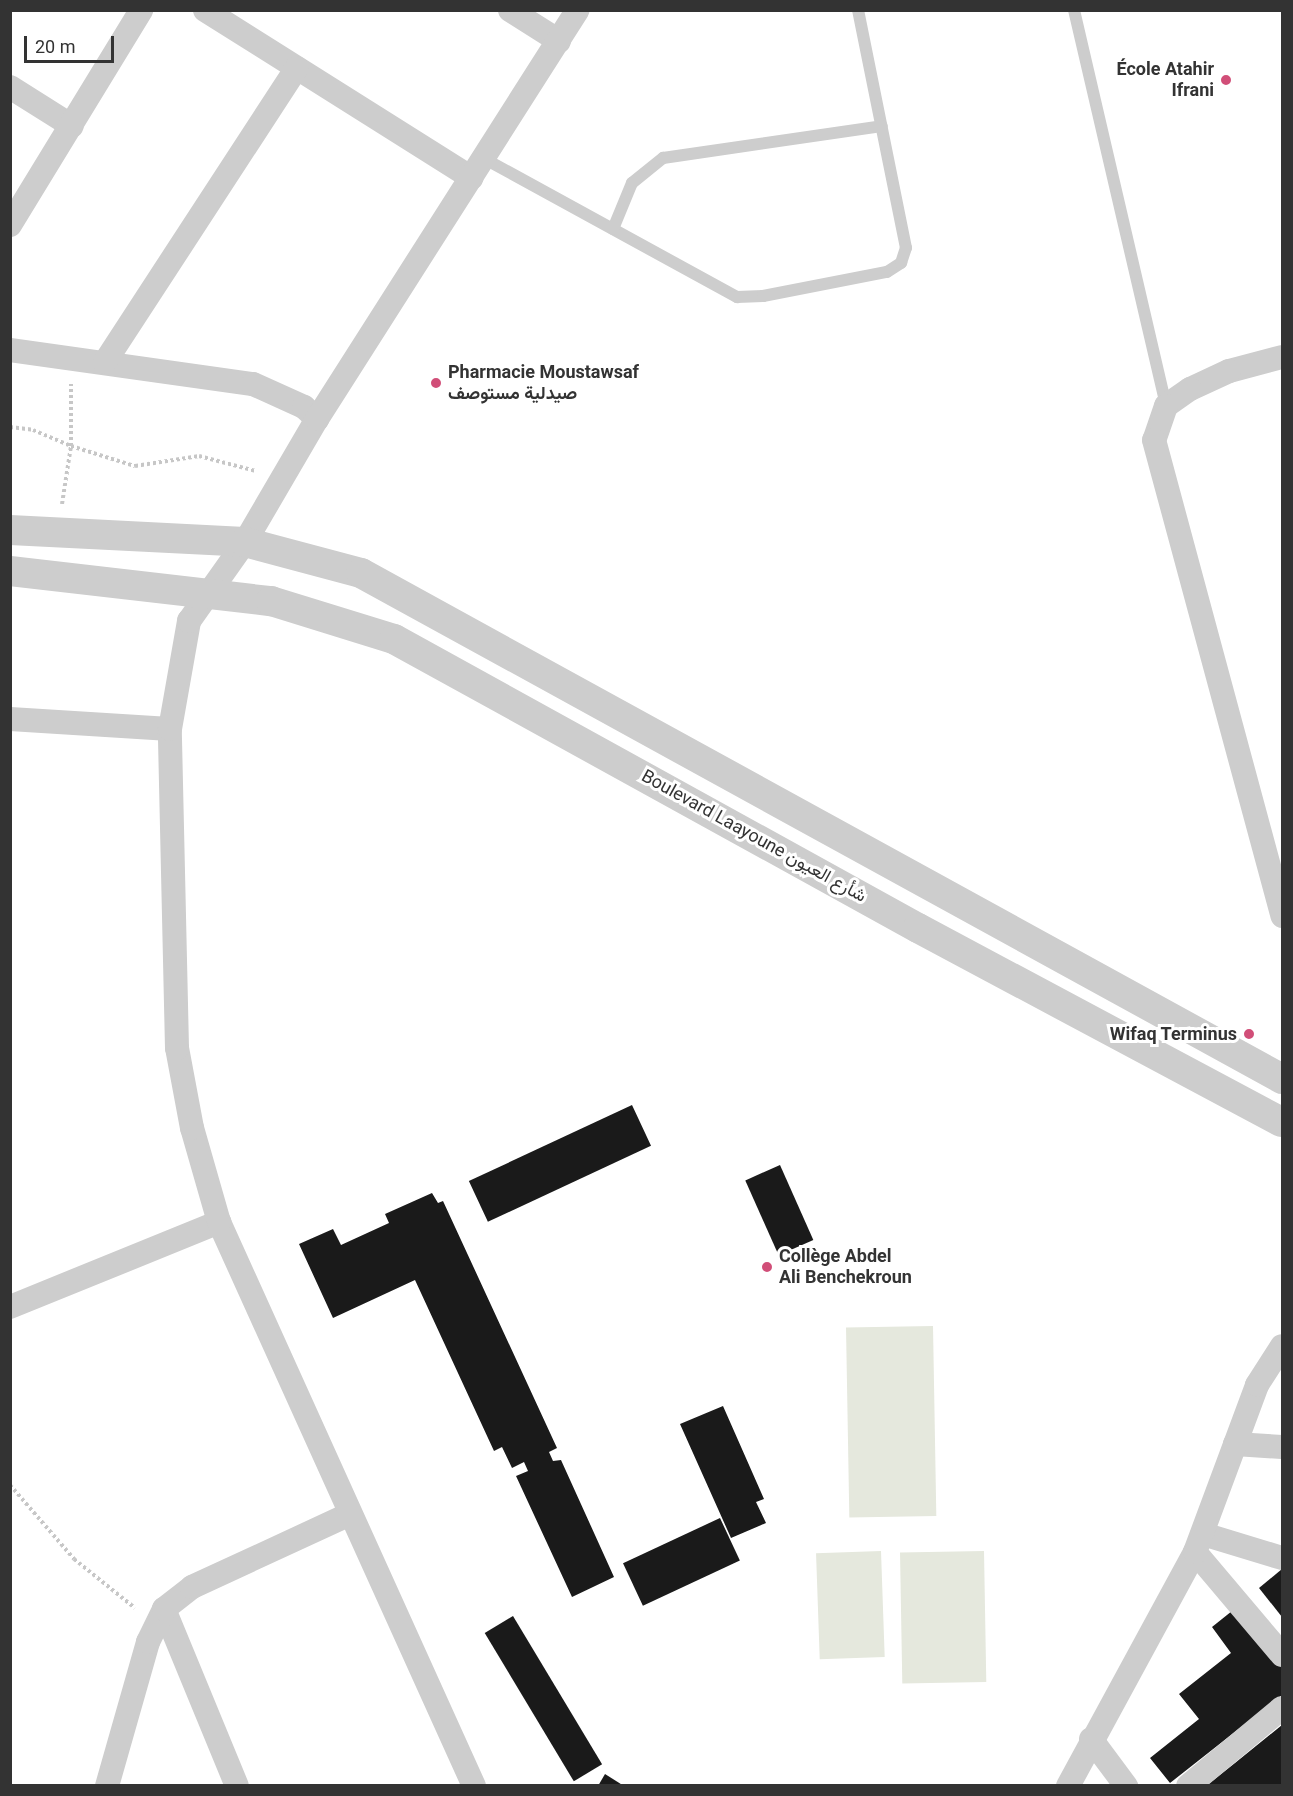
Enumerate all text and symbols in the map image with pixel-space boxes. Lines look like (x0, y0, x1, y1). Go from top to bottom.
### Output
scale bar (27, 24, 117, 62)
text: 20 m (35, 36, 75, 57)
place label: École Atahir Ifrani (1116, 59, 1214, 101)
marker: École Atahir Ifrani (1219, 73, 1233, 87)
place label: Pharmacie Moustawsaf صيدلية مستوصف (448, 362, 639, 404)
marker: Pharmacie Moustawsaf صيدلية مستوصف (429, 376, 443, 390)
street label: Boulevard Laayoune شأرع العيون (638, 765, 870, 907)
place label: Wifaq Terminus (1109, 1023, 1237, 1045)
marker: Wifaq Terminus (1242, 1027, 1256, 1041)
place label: Collège Abdel Ali Benchekroun (779, 1246, 912, 1288)
marker: Collège Abdel Ali Benchekroun (760, 1260, 774, 1274)

